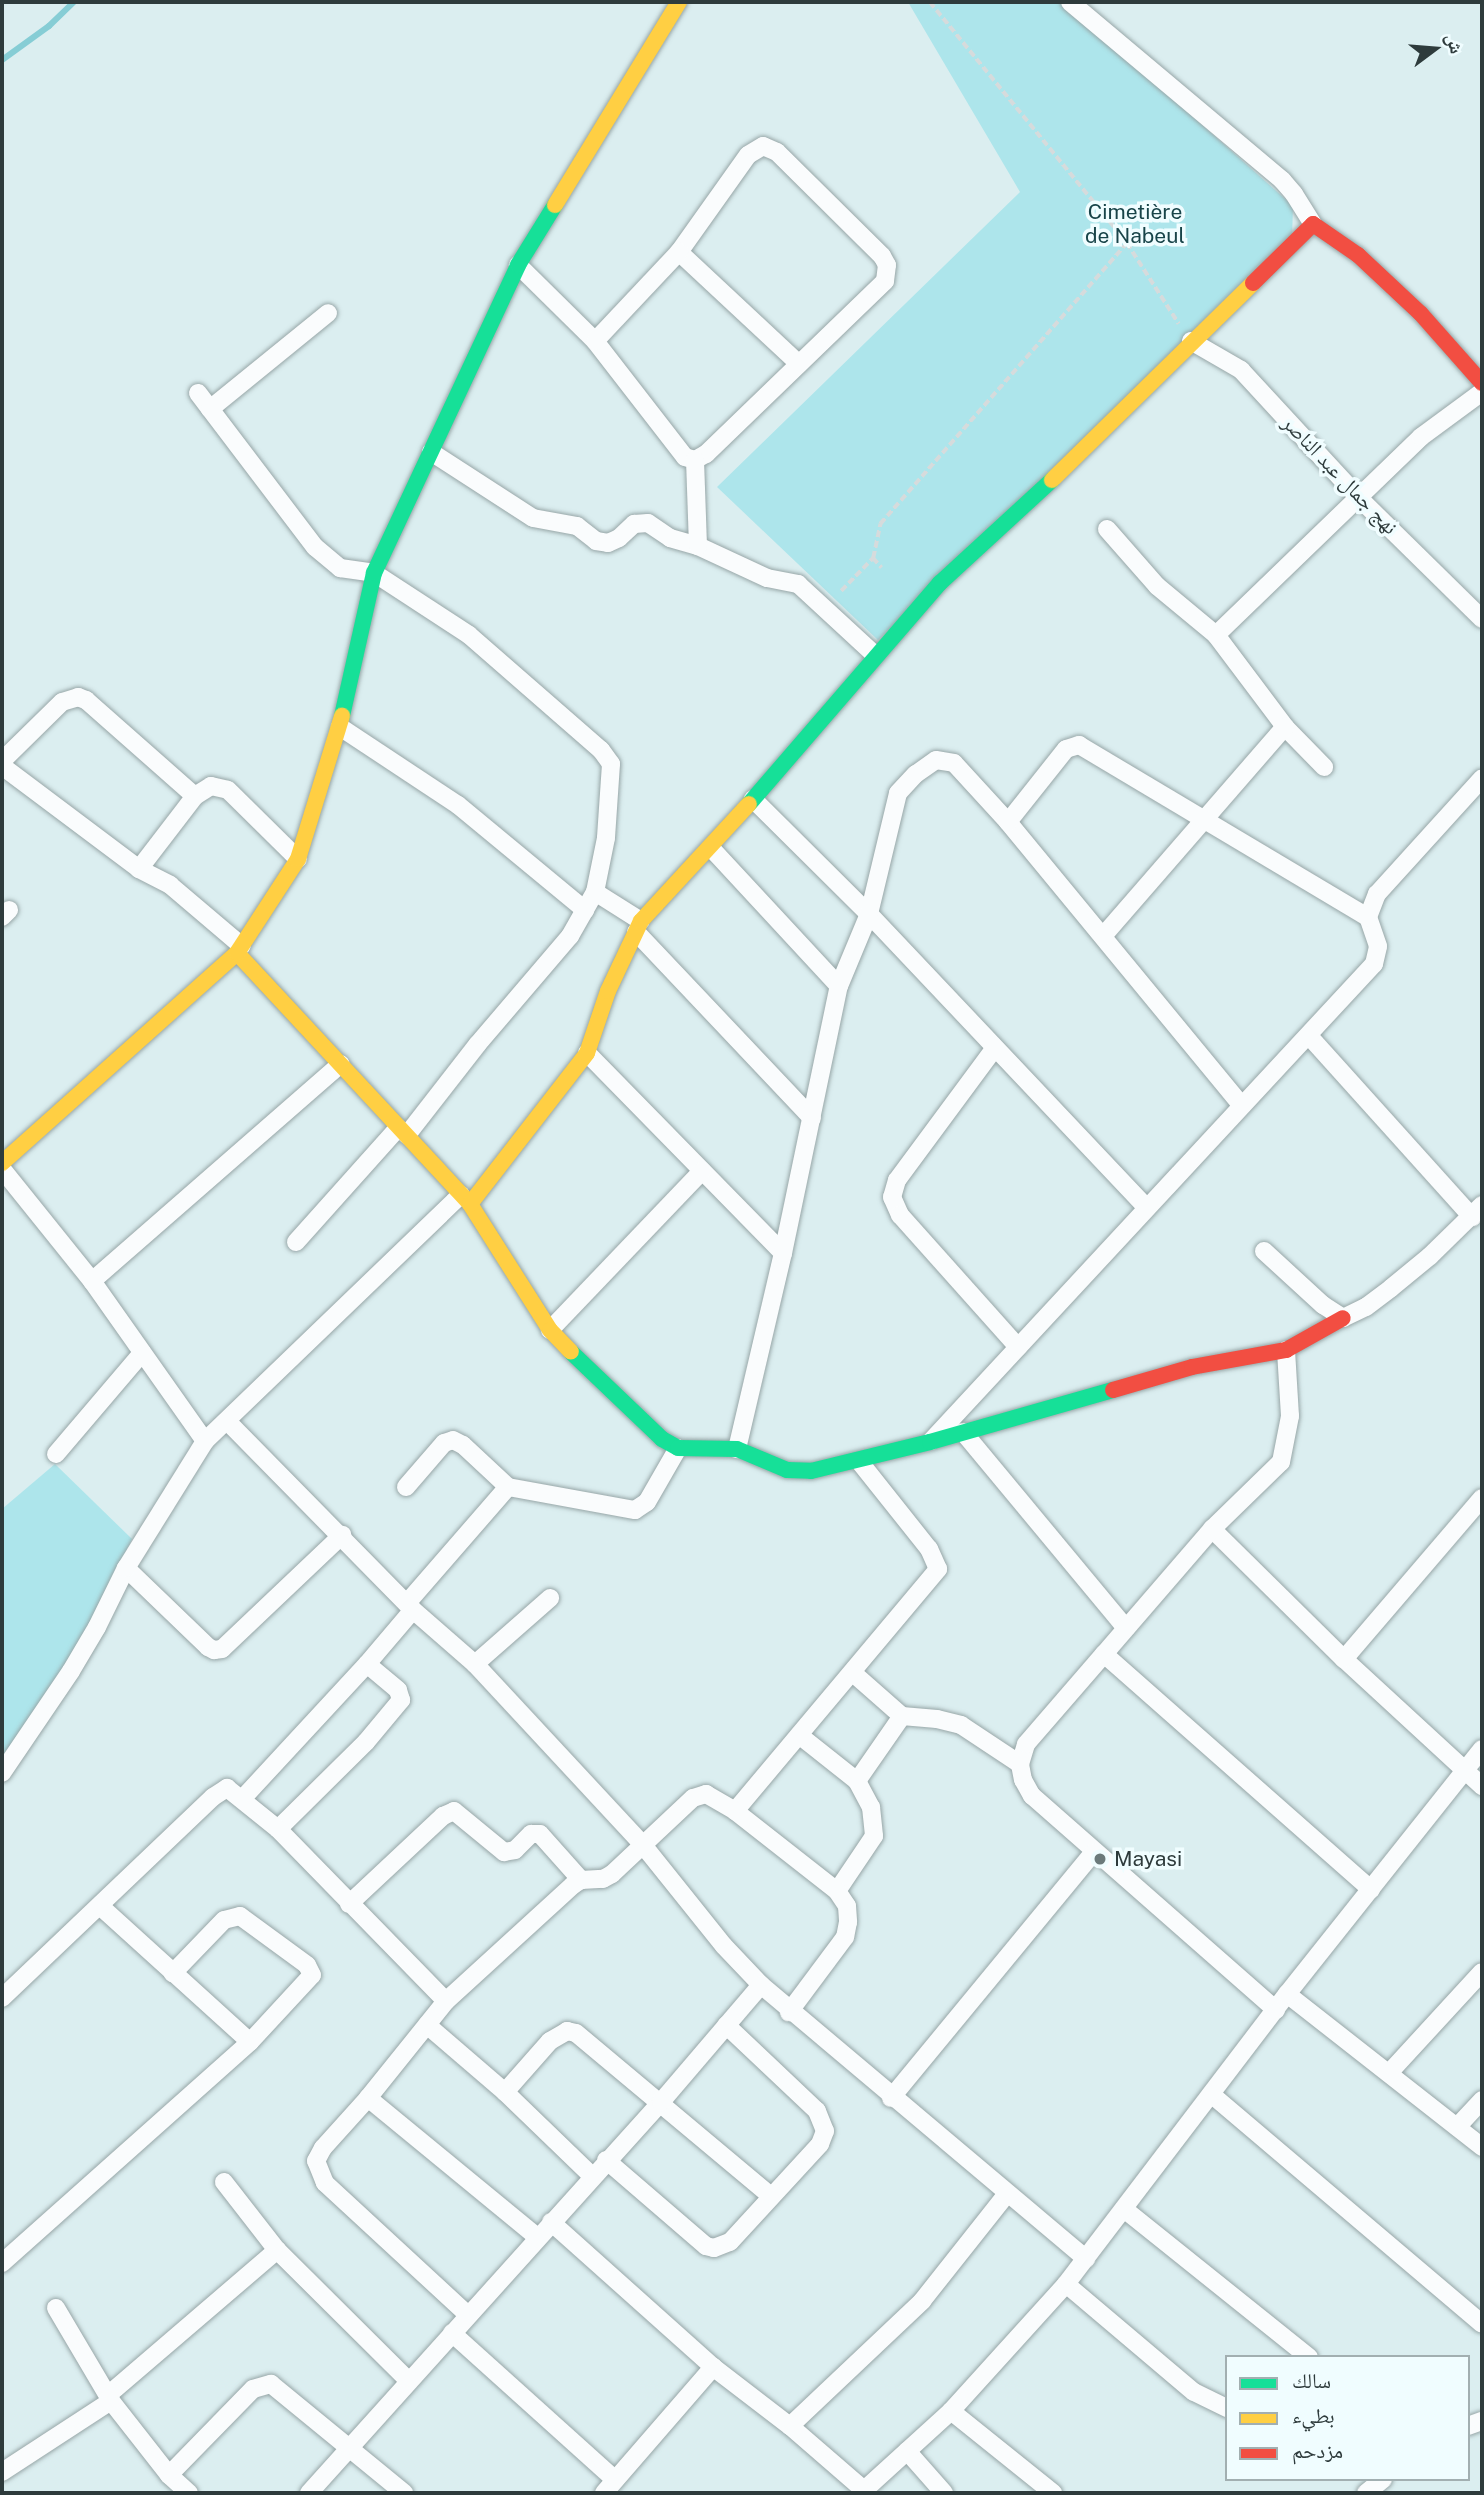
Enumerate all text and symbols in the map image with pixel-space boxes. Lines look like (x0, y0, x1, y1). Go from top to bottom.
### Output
north arrow (1400, 14, 1470, 84)
text: ش (1442, 30, 1469, 56)
park label: Cimetière de Nabeul (1085, 199, 1185, 249)
street label: نهج جمال عبد الناصر (1277, 410, 1403, 540)
place label: Mayasi (1114, 1846, 1182, 1872)
marker: Mayasi (1092, 1851, 1108, 1867)
legend (1225, 2355, 1470, 2481)
text: سالك (1292, 2368, 1331, 2393)
text: بطيء (1292, 2403, 1335, 2428)
text: مزدحم (1292, 2438, 1343, 2463)

